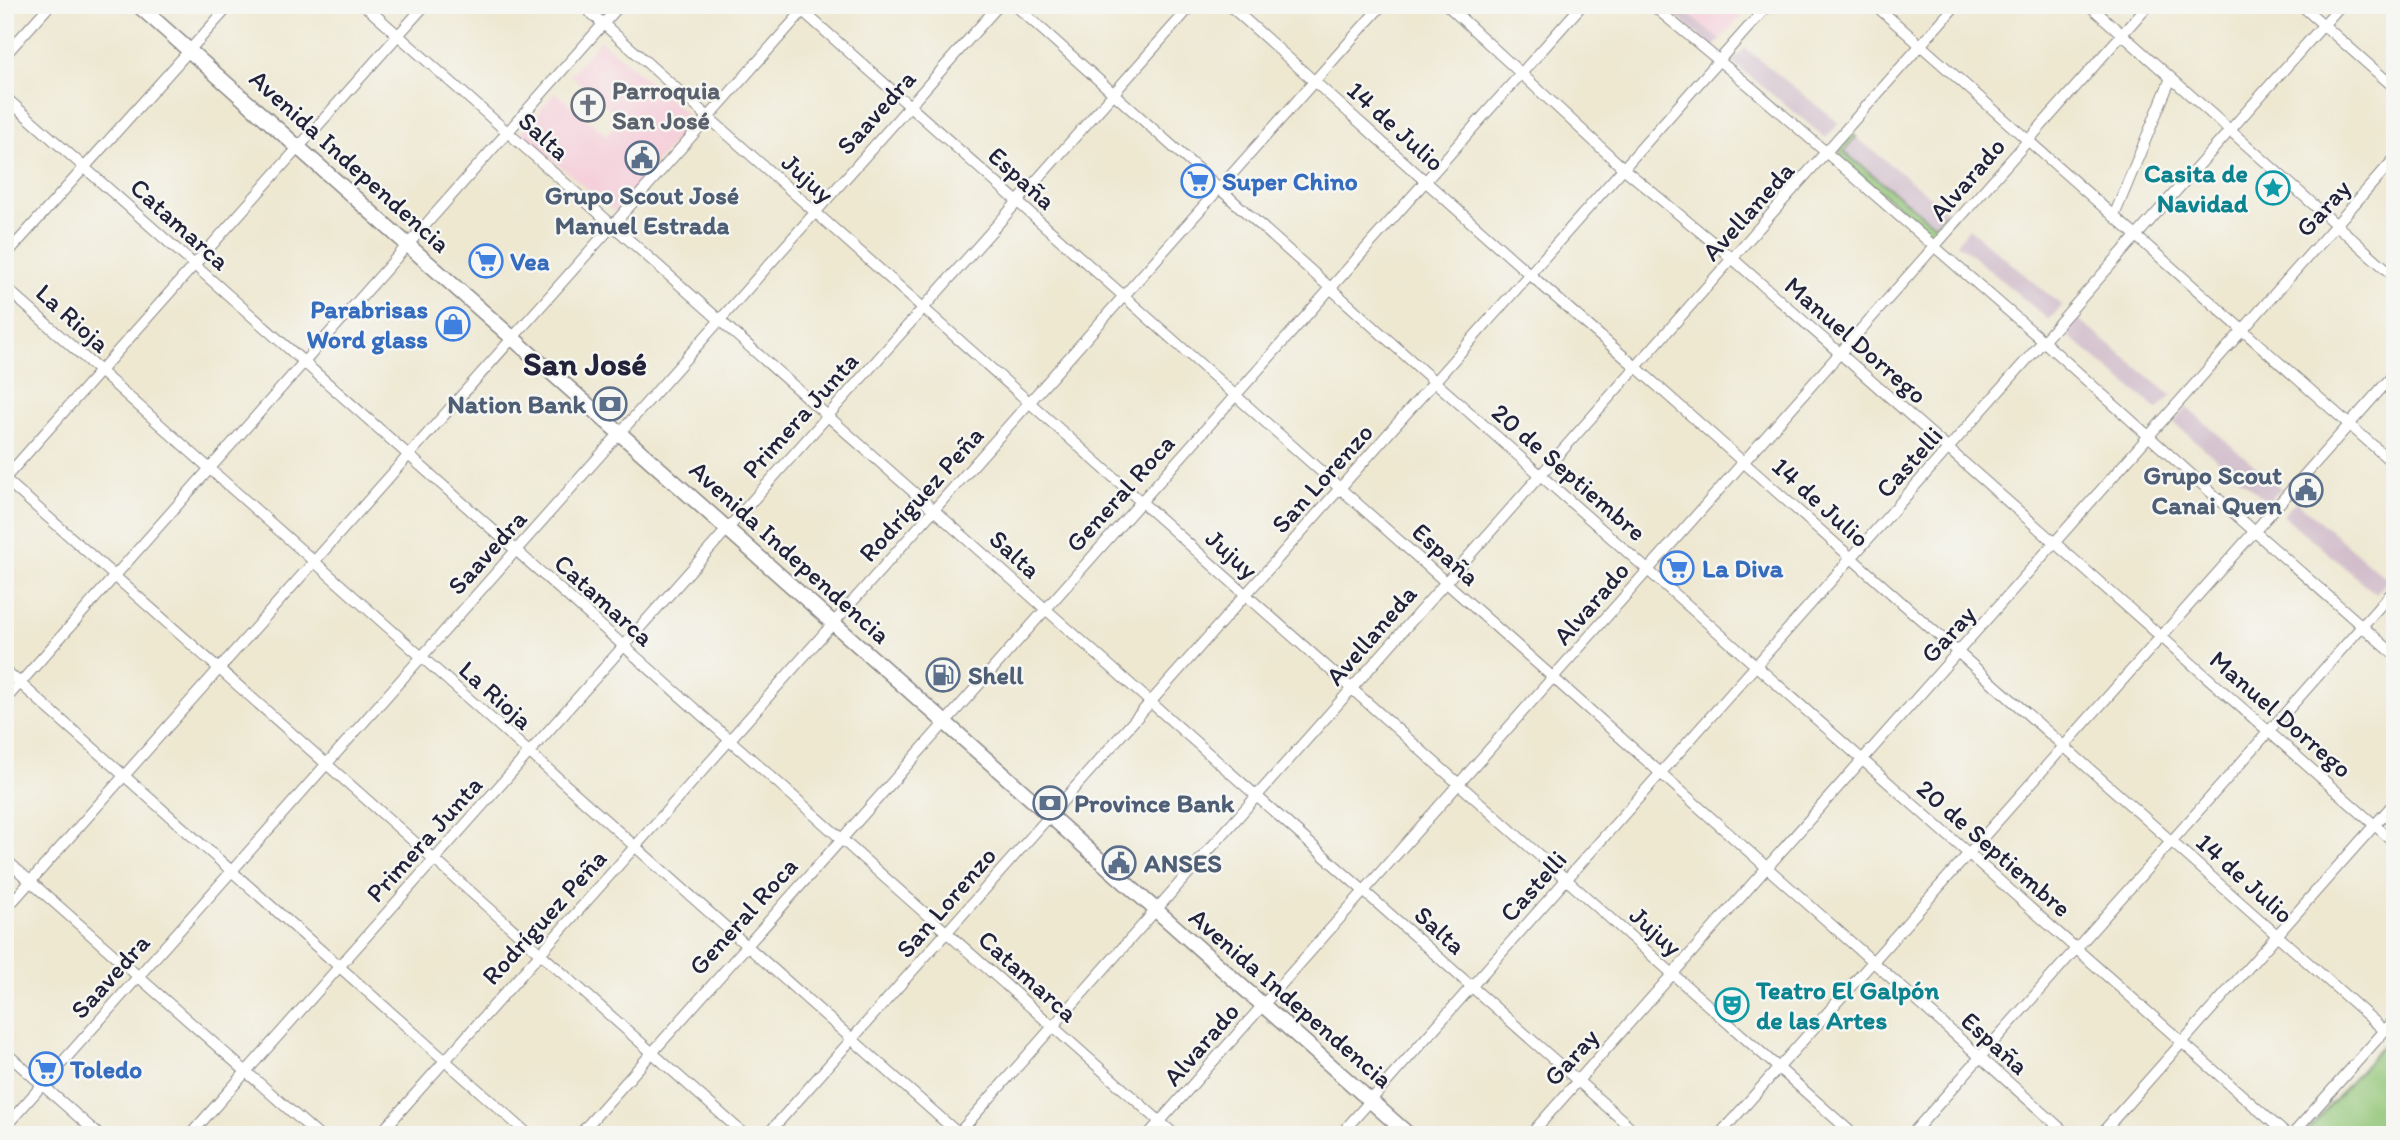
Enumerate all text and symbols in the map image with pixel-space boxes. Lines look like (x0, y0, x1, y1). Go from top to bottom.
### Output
street label: Avenida Independencia (243, 62, 457, 260)
street label: Saavedra (830, 63, 923, 161)
place label: Parroquia San José (612, 74, 720, 136)
street label: 14 de Julio (1341, 74, 1451, 178)
church icon: Parroquia San José (569, 86, 607, 124)
street label: Salta (512, 105, 576, 167)
street label: Alvarado (1922, 131, 2012, 227)
public building icon: Grupo Scout José Manuel Estrada (623, 139, 661, 177)
street label: España (982, 139, 1062, 217)
street label: Jujuy (775, 146, 841, 210)
street label: Avellaneda (1695, 154, 1801, 267)
place label: Casita de Navidad (2144, 157, 2249, 219)
supermarket icon: Super Chino (1179, 162, 1217, 200)
place label: Super Chino (1222, 165, 1358, 197)
place icon: Casita de Navidad (2254, 169, 2292, 207)
street label: Catamarca (124, 171, 237, 277)
street label: Garay (2289, 172, 2357, 244)
place label: Grupo Scout José Manuel Estrada (545, 179, 739, 241)
supermarket icon: Vea (467, 242, 505, 280)
place label: Vea (510, 245, 550, 277)
street label: Manuel Dorrego (1778, 269, 1934, 411)
street label: La Rioja (29, 277, 117, 360)
place label: Parabrisas Word glass (307, 293, 428, 355)
shop icon: Parabrisas Word glass (434, 305, 472, 343)
district label: San José (523, 344, 647, 383)
street label: Primera Junta (735, 345, 865, 485)
bank icon: Nation Bank (591, 385, 629, 423)
place label: Nation Bank (447, 388, 587, 420)
street label: 20 de Septiembre (1485, 396, 1653, 548)
street label: San Lorenzo (1264, 416, 1380, 540)
street label: Rodríguez Peña (852, 419, 990, 568)
street label: Castelli (1869, 420, 1949, 504)
street label: General Roca (1059, 427, 1181, 559)
street label: 14 de Julio (1766, 450, 1876, 554)
street label: Avenida Independencia (683, 453, 897, 651)
place label: Grupo Scout Canai Quen (2143, 459, 2282, 521)
public building icon: Grupo Scout Canai Quen (2287, 471, 2325, 509)
street label: Saavedra (441, 503, 534, 601)
street label: España (1406, 515, 1486, 593)
street label: Jujuy (1199, 522, 1265, 586)
street label: Salta (983, 523, 1047, 585)
street label: Catamarca (548, 547, 661, 653)
supermarket icon: La Diva (1658, 549, 1696, 587)
place label: La Diva (1702, 552, 1784, 584)
street label: Alvarado (1546, 555, 1636, 651)
street label: Avellaneda (1319, 578, 1424, 692)
street label: Garay (1914, 598, 1982, 670)
street label: Manuel Dorrego (2203, 643, 2359, 785)
street label: La Rioja (452, 654, 540, 737)
fuel station icon: Shell (924, 656, 962, 694)
place label: Shell (968, 659, 1024, 691)
street label: Primera Junta (359, 769, 489, 909)
street label: 20 de Septiembre (1910, 772, 2078, 924)
bank icon: Province Bank (1031, 784, 1069, 822)
place label: Province Bank (1074, 787, 1235, 819)
street label: 14 de Julio (2190, 826, 2300, 930)
street label: San Lorenzo (889, 840, 1003, 964)
street label: Rodríguez Peña (475, 842, 613, 991)
public building icon: ANSES (1100, 844, 1138, 882)
street label: Castelli (1493, 844, 1573, 928)
place label: ANSES (1143, 847, 1222, 879)
street label: General Roca (682, 850, 804, 982)
street label: Salta (1408, 899, 1472, 961)
street label: Jujuy (1623, 899, 1689, 963)
street label: Avenida Independencia (1183, 901, 1399, 1095)
street label: Catamarca (972, 923, 1085, 1029)
street label: Saavedra (64, 927, 157, 1025)
place label: Teatro El Galpón de las Artes (1755, 974, 1939, 1036)
theatre icon: Teatro El Galpón de las Artes (1713, 986, 1751, 1024)
street label: Alvarado (1156, 996, 1246, 1092)
street label: España (1955, 1004, 2035, 1082)
street label: Garay (1537, 1021, 1605, 1093)
supermarket icon: Toledo (27, 1050, 65, 1088)
place label: Toledo (69, 1053, 142, 1085)

